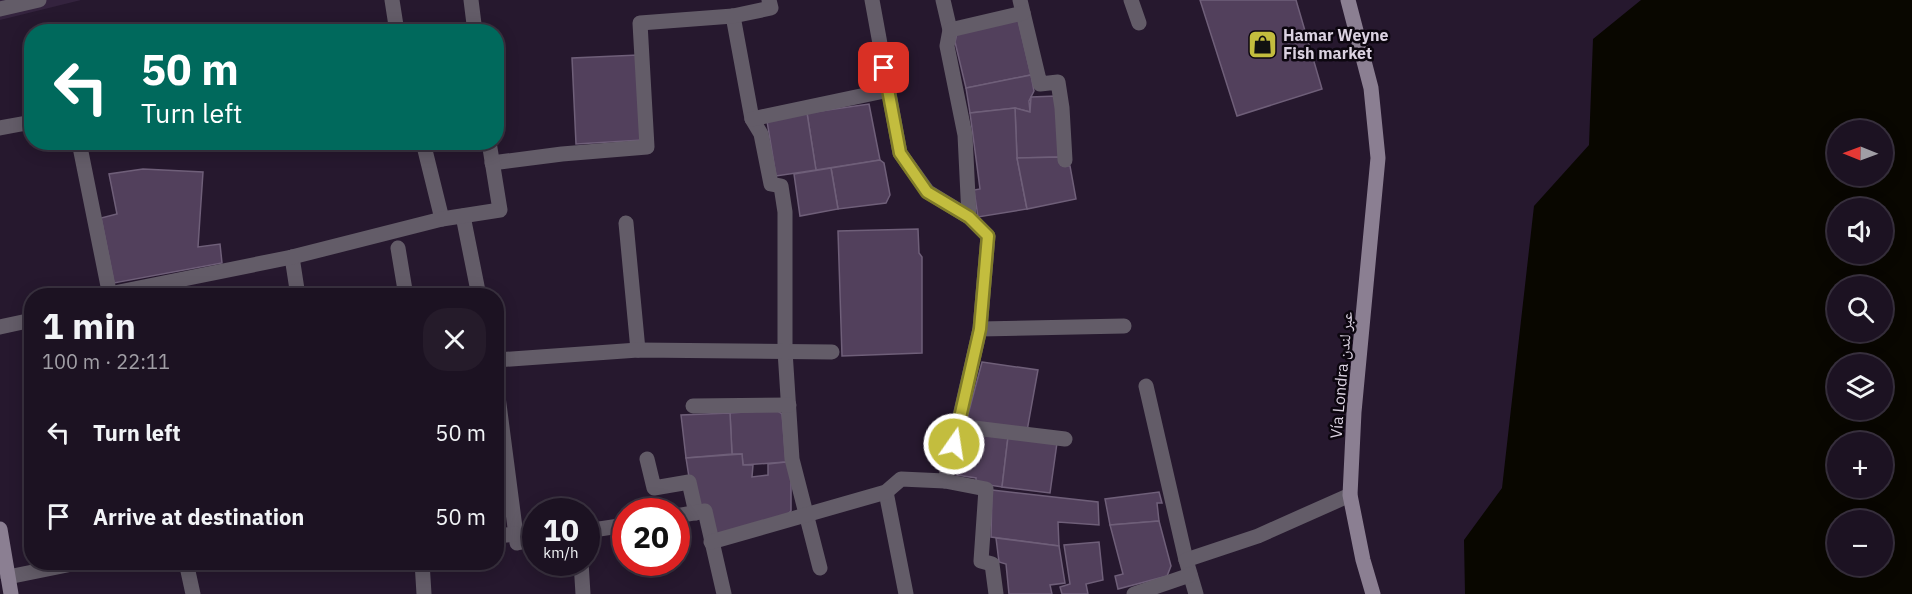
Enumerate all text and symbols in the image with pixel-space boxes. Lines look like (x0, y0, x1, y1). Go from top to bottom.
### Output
place label: Hamar Weyne Fish market (1283, 25, 1388, 63)
shop icon: Hamar Weyne Fish market (1246, 28, 1278, 60)
text: 50 m (141, 42, 239, 97)
pin (858, 42, 909, 93)
icon: left (42, 48, 120, 126)
icon: arrive (867, 51, 900, 84)
text: Turn left (141, 95, 242, 130)
north arrow (1827, 120, 1893, 186)
map controls (1827, 120, 1893, 576)
button: sound (1827, 198, 1893, 264)
button: search (1827, 276, 1893, 342)
text: 1 min (42, 302, 136, 349)
button: close (423, 308, 486, 371)
street label: Vía Londra عبر لندن (1325, 311, 1358, 439)
text: 100 m · 22:11 (42, 348, 170, 375)
button: layers (1827, 354, 1893, 420)
position arrow (922, 412, 986, 476)
icon: left (42, 416, 75, 449)
text: Turn left (93, 418, 181, 447)
text: 50 m (435, 418, 486, 447)
button: + (1827, 432, 1893, 498)
speed limit sign: 20 (612, 498, 690, 576)
icon: arrive (42, 500, 75, 533)
text: Arrive at destination (93, 502, 304, 531)
text: 50 m (435, 502, 486, 531)
text: 10 (543, 510, 579, 549)
button: − (1827, 510, 1893, 576)
text: km/h (543, 543, 579, 562)

